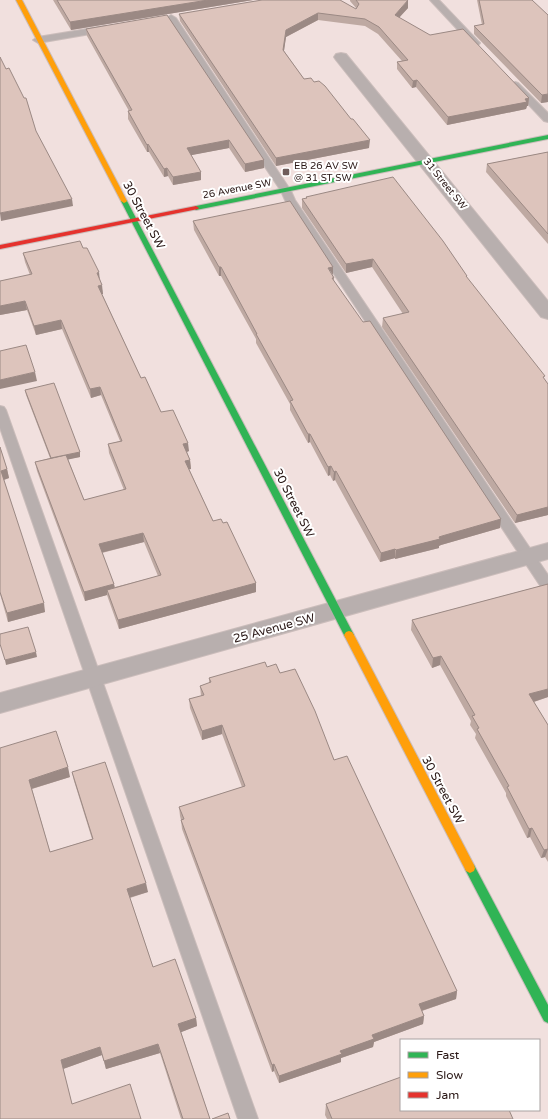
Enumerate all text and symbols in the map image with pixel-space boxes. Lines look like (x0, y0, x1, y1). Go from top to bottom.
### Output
street label: 31 Street SW (421, 156, 469, 212)
place label: EB 26 AV SW @ 31 ST SW (294, 160, 358, 184)
marker: EB 26 AV SW @ 31 ST SW (281, 167, 291, 177)
street label: 26 Avenue SW (202, 176, 272, 202)
street label: 30 Street SW (120, 179, 168, 251)
street label: 30 Street SW (271, 466, 317, 540)
street label: 25 Avenue SW (232, 610, 316, 646)
street label: 30 Street SW (419, 754, 467, 826)
legend (400, 1039, 540, 1111)
text: Fast (436, 1048, 460, 1062)
text: Slow (436, 1068, 463, 1082)
text: Jam (436, 1088, 459, 1102)

